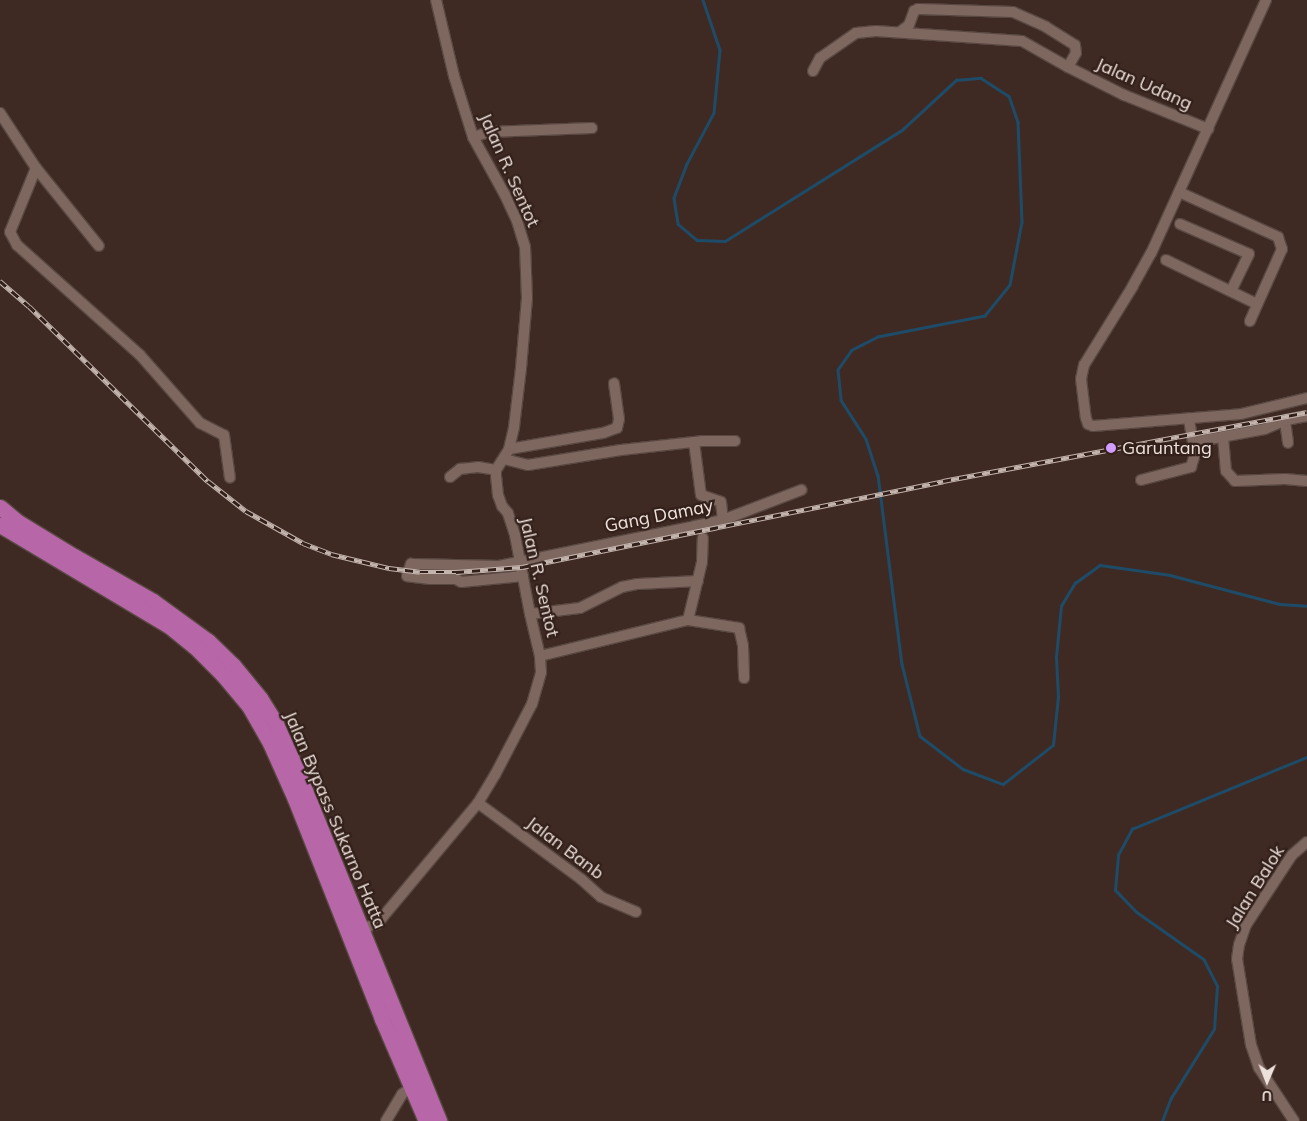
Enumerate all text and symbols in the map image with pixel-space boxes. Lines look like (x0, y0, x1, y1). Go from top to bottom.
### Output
street label: Jalan Udang (1092, 53, 1196, 115)
street label: Jalan R. Sentot (474, 110, 544, 230)
place label: Garuntang (1122, 437, 1212, 459)
marker: Garuntang (1104, 441, 1118, 455)
street label: Gang Damay (603, 495, 715, 537)
street label: Jalan R. Sentot (515, 515, 563, 639)
street label: Jalan Bypass Sukarno Hatta (279, 708, 391, 932)
street label: Jalan Banb (522, 812, 608, 884)
street label: Jalan Balok (1221, 841, 1289, 933)
north arrow (1242, 1056, 1292, 1106)
text: U (1261, 1087, 1272, 1105)

